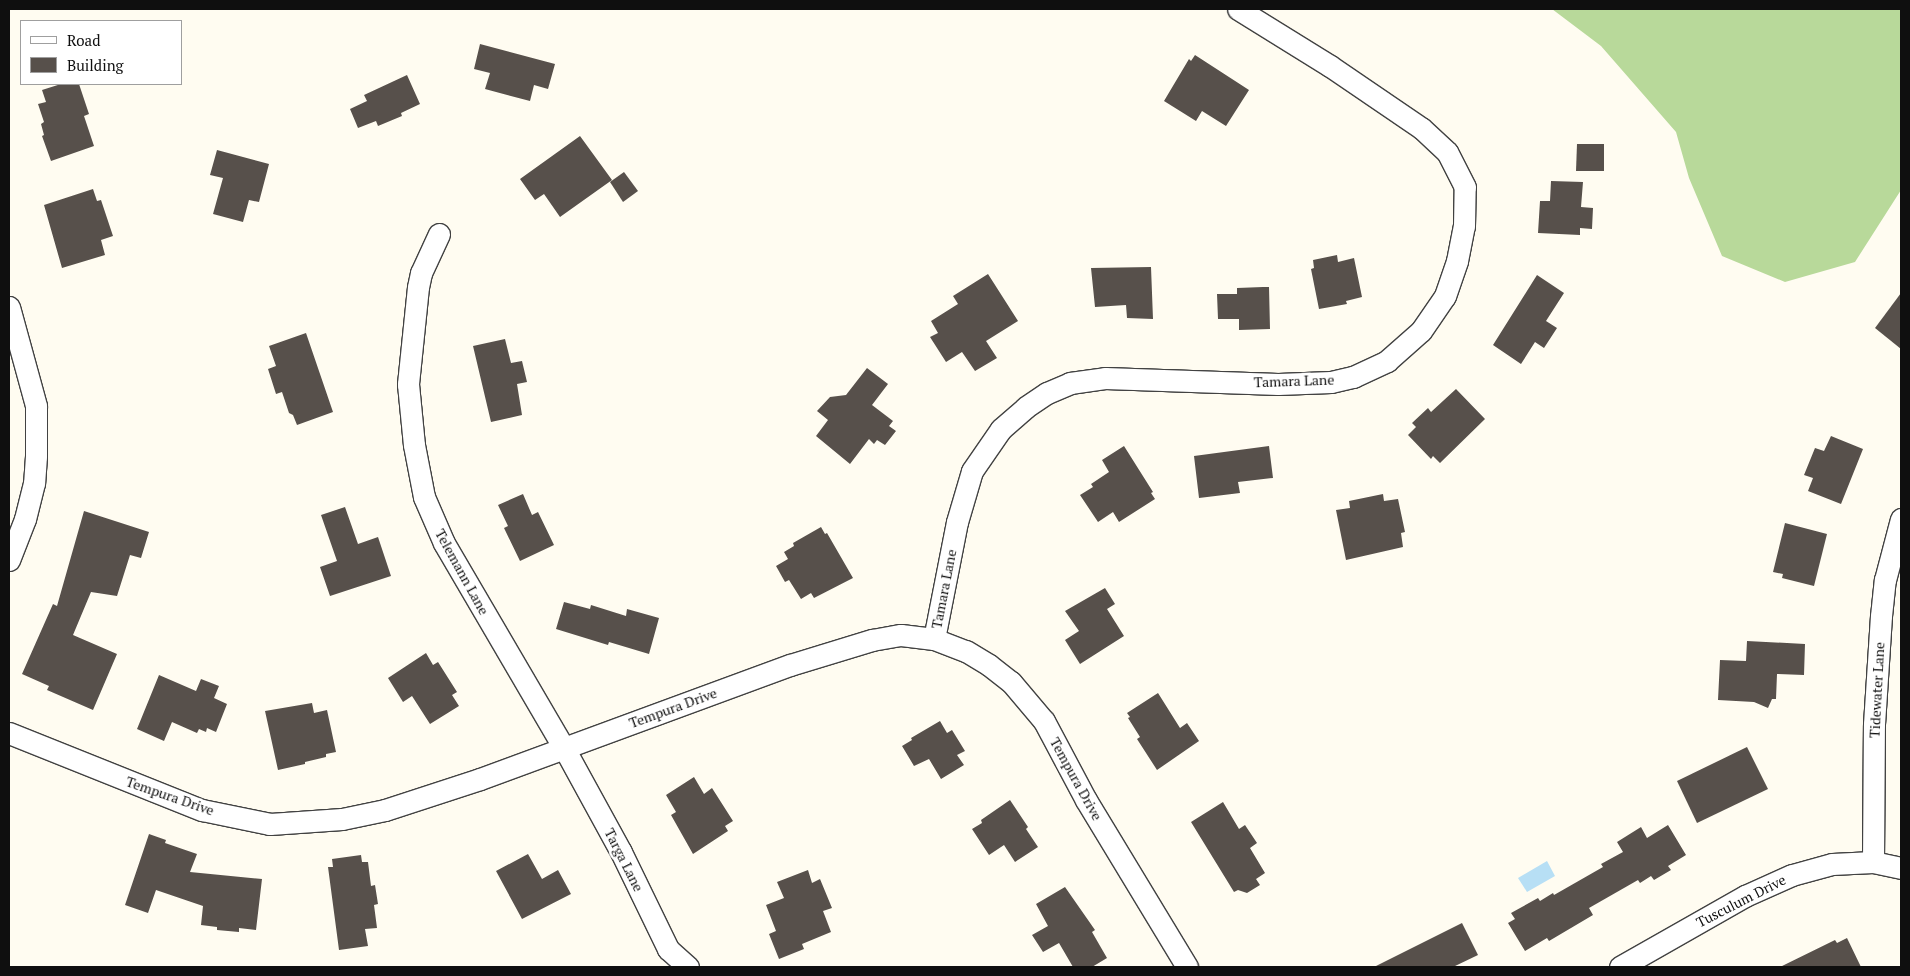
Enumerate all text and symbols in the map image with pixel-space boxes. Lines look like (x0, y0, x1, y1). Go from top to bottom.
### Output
legend (20, 20, 182, 85)
text: Road (67, 30, 100, 50)
text: Building (67, 55, 124, 75)
street label: Tamara Lane (1254, 371, 1334, 391)
street label: Telemann Lane (432, 526, 492, 618)
street label: Tamara Lane (928, 548, 960, 630)
street label: Tidewater Lane (1866, 642, 1888, 738)
street label: Tempura Drive (627, 684, 719, 732)
street label: Tempura Drive (1046, 735, 1106, 823)
street label: Tempura Drive (124, 773, 216, 819)
street label: Targa Lane (601, 826, 647, 894)
street label: Tusculum Drive (1694, 871, 1788, 931)

